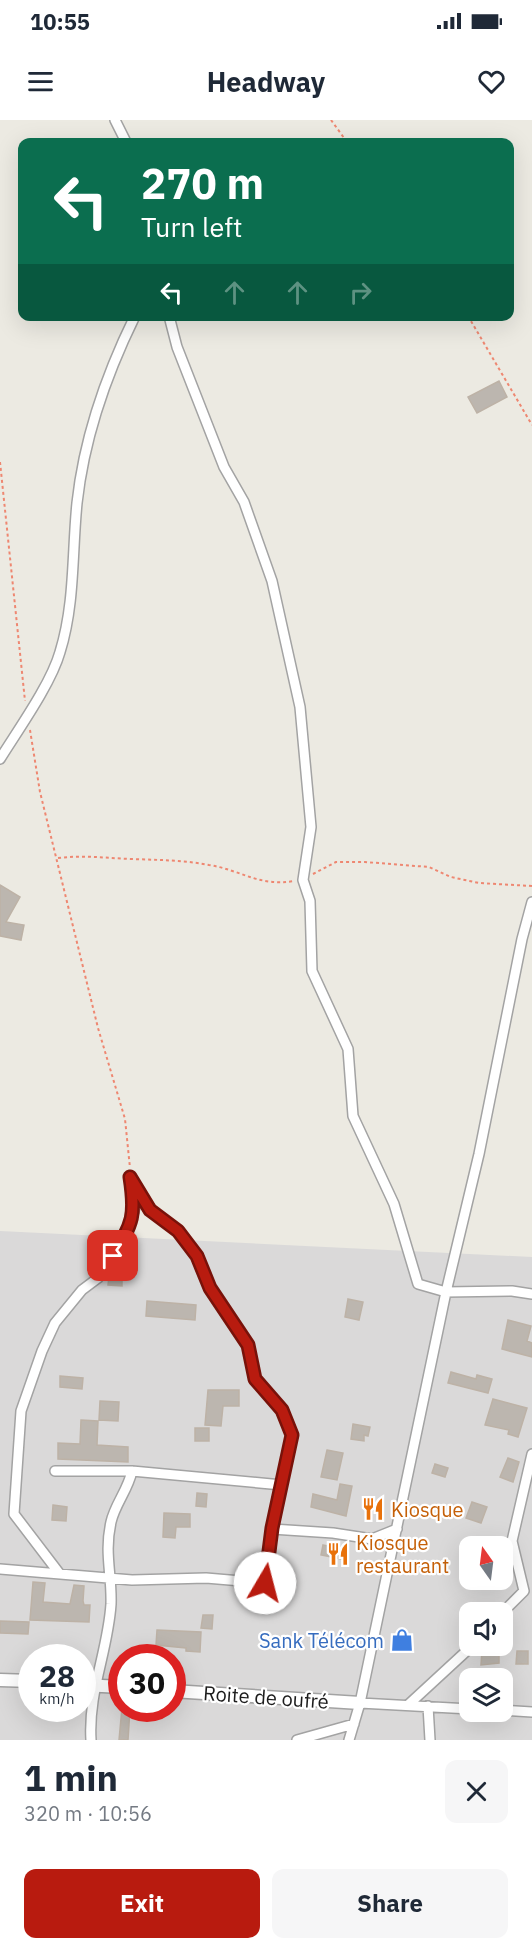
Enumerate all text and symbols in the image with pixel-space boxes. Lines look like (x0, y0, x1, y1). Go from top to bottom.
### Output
text: 10:55 (30, 7, 90, 36)
text: Headway (207, 64, 325, 99)
icon: menu (24, 65, 57, 98)
icon: heart (475, 65, 508, 98)
text: 270 m (141, 156, 264, 211)
icon: left (42, 162, 120, 240)
text: Turn left (141, 209, 242, 244)
icon: left (155, 276, 188, 309)
icon: ahead (218, 276, 251, 309)
icon: ahead (281, 276, 314, 309)
icon: right (344, 276, 377, 309)
pin (87, 1230, 138, 1281)
icon: arrive (96, 1239, 129, 1272)
restaurant icon: Kiosque (360, 1496, 386, 1522)
place label: Kiosque (391, 1496, 464, 1523)
place label: Kiosque restaurant (356, 1529, 449, 1579)
north arrow (459, 1536, 513, 1590)
map controls (459, 1536, 513, 1722)
restaurant icon: Kiosque restaurant (325, 1541, 351, 1567)
position arrow (233, 1551, 297, 1615)
button: sound (459, 1602, 513, 1656)
place label: Sank Télécom (259, 1627, 384, 1654)
shop icon: Sank Télécom (389, 1627, 415, 1653)
speed limit sign: 30 (108, 1644, 186, 1722)
text: 28 (39, 1656, 75, 1695)
button: layers (459, 1668, 513, 1722)
street label: Roite de oufré (202, 1679, 330, 1715)
text: km/h (39, 1689, 75, 1708)
text: 1 min (24, 1754, 118, 1801)
button: close (445, 1760, 508, 1823)
text: 320 m · 10:56 (24, 1800, 152, 1827)
button: Exit (24, 1869, 260, 1938)
button: Share (272, 1869, 508, 1938)

